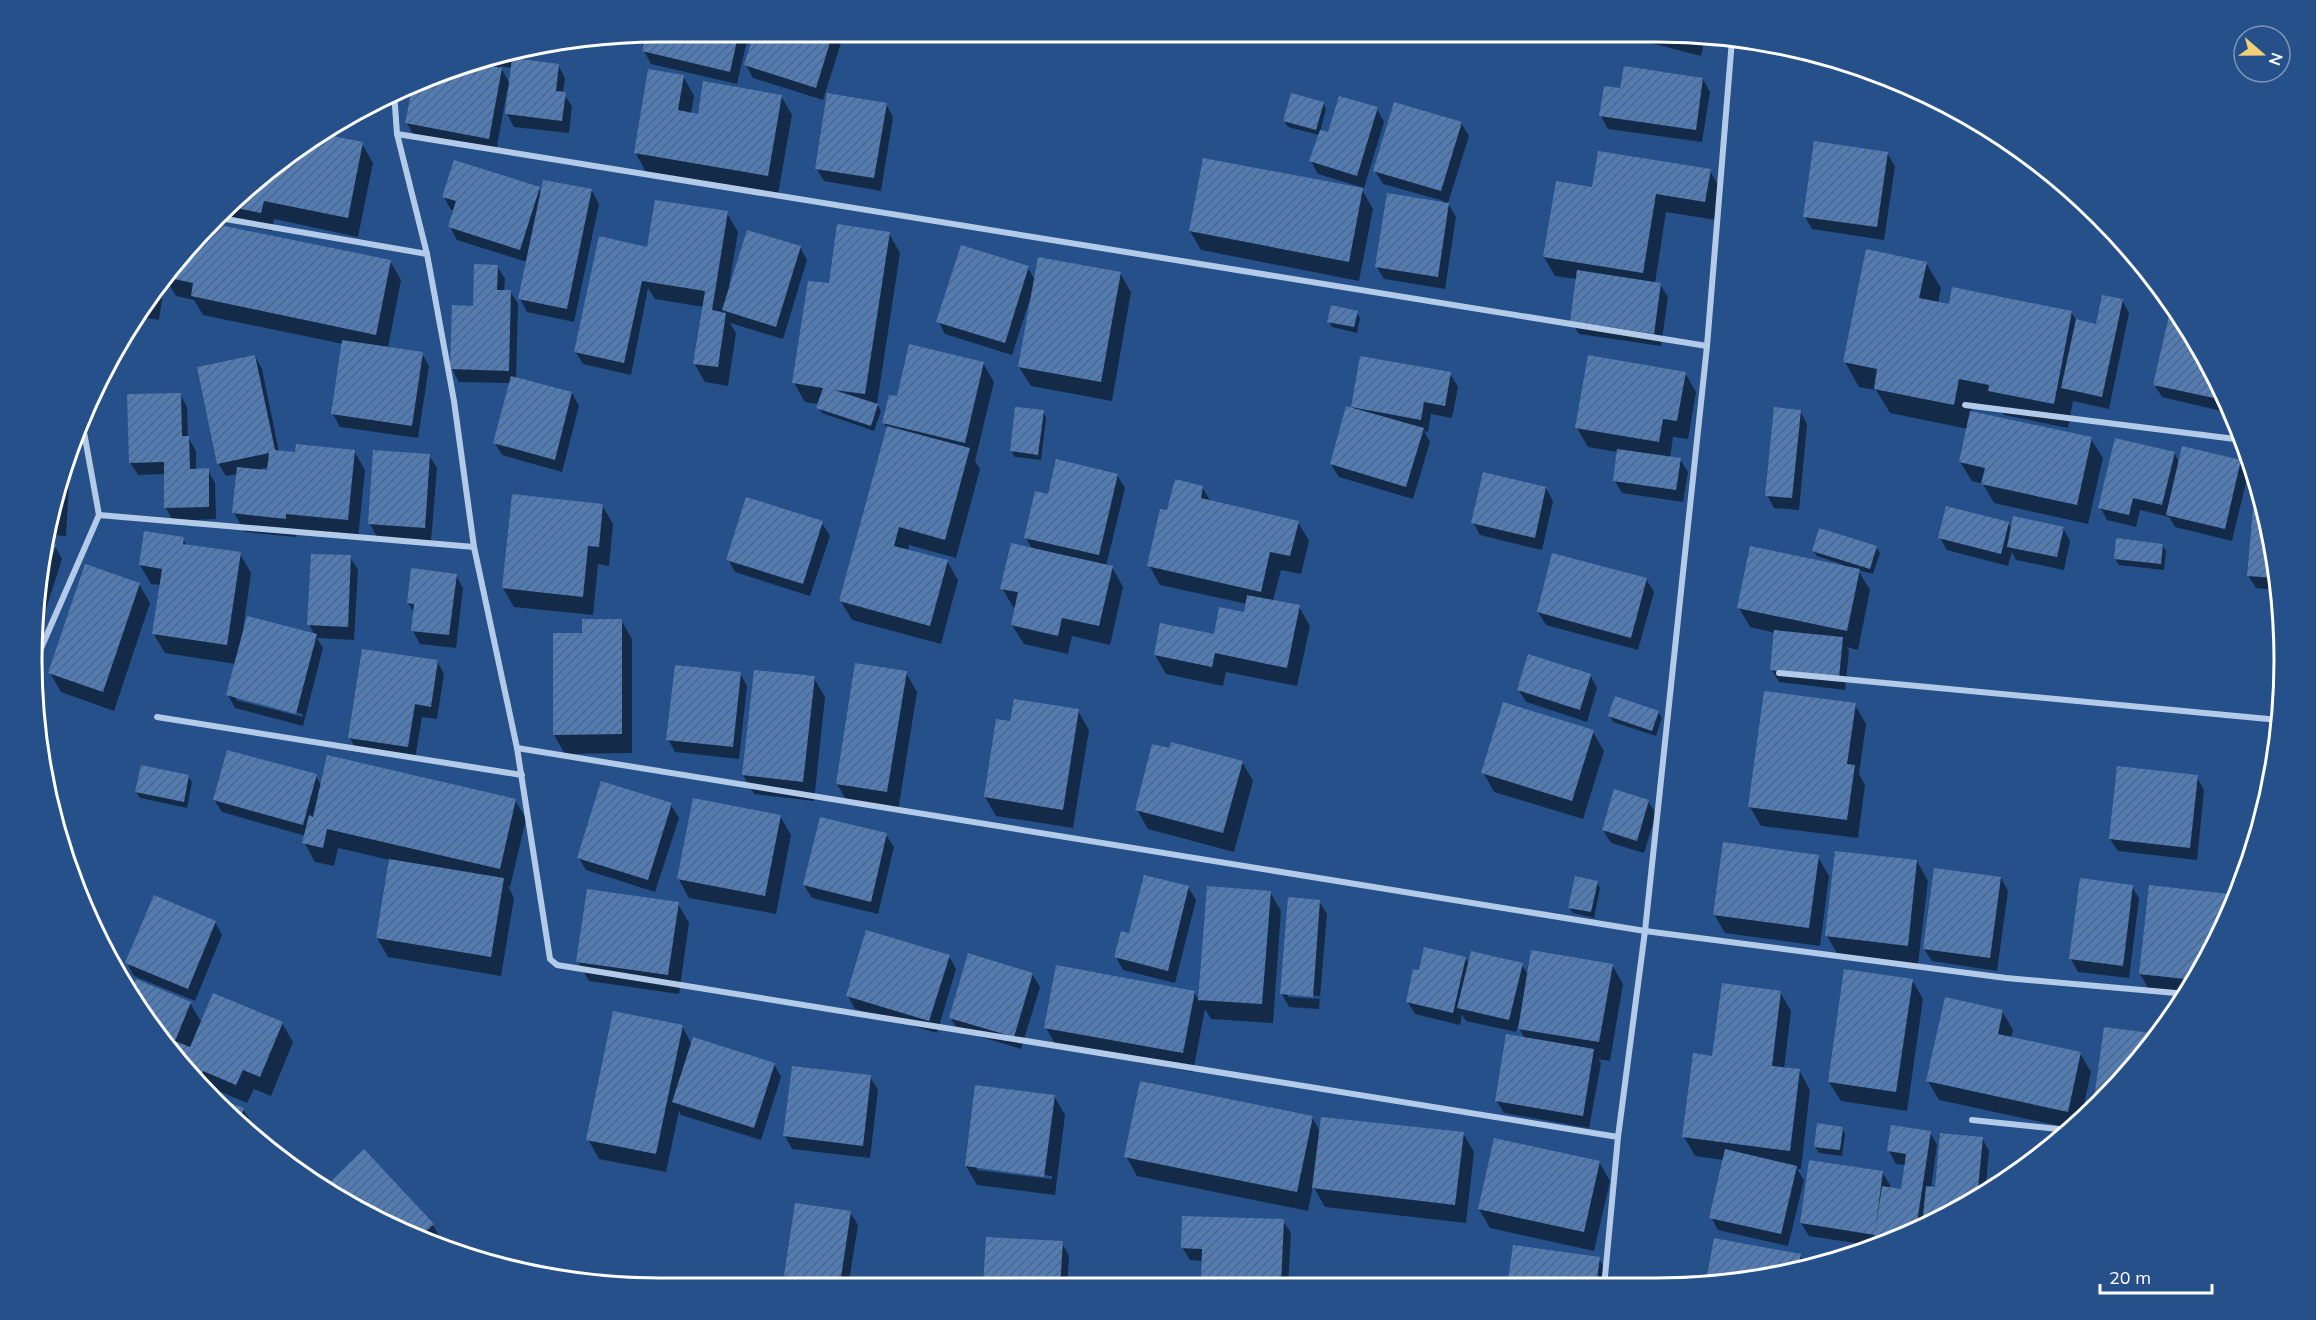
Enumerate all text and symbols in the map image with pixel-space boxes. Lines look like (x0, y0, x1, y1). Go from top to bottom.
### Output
north arrow (2232, 24, 2292, 84)
text: N (2265, 50, 2288, 68)
scale bar (2100, 1257, 2212, 1295)
text: 20 m (2109, 1266, 2151, 1289)

